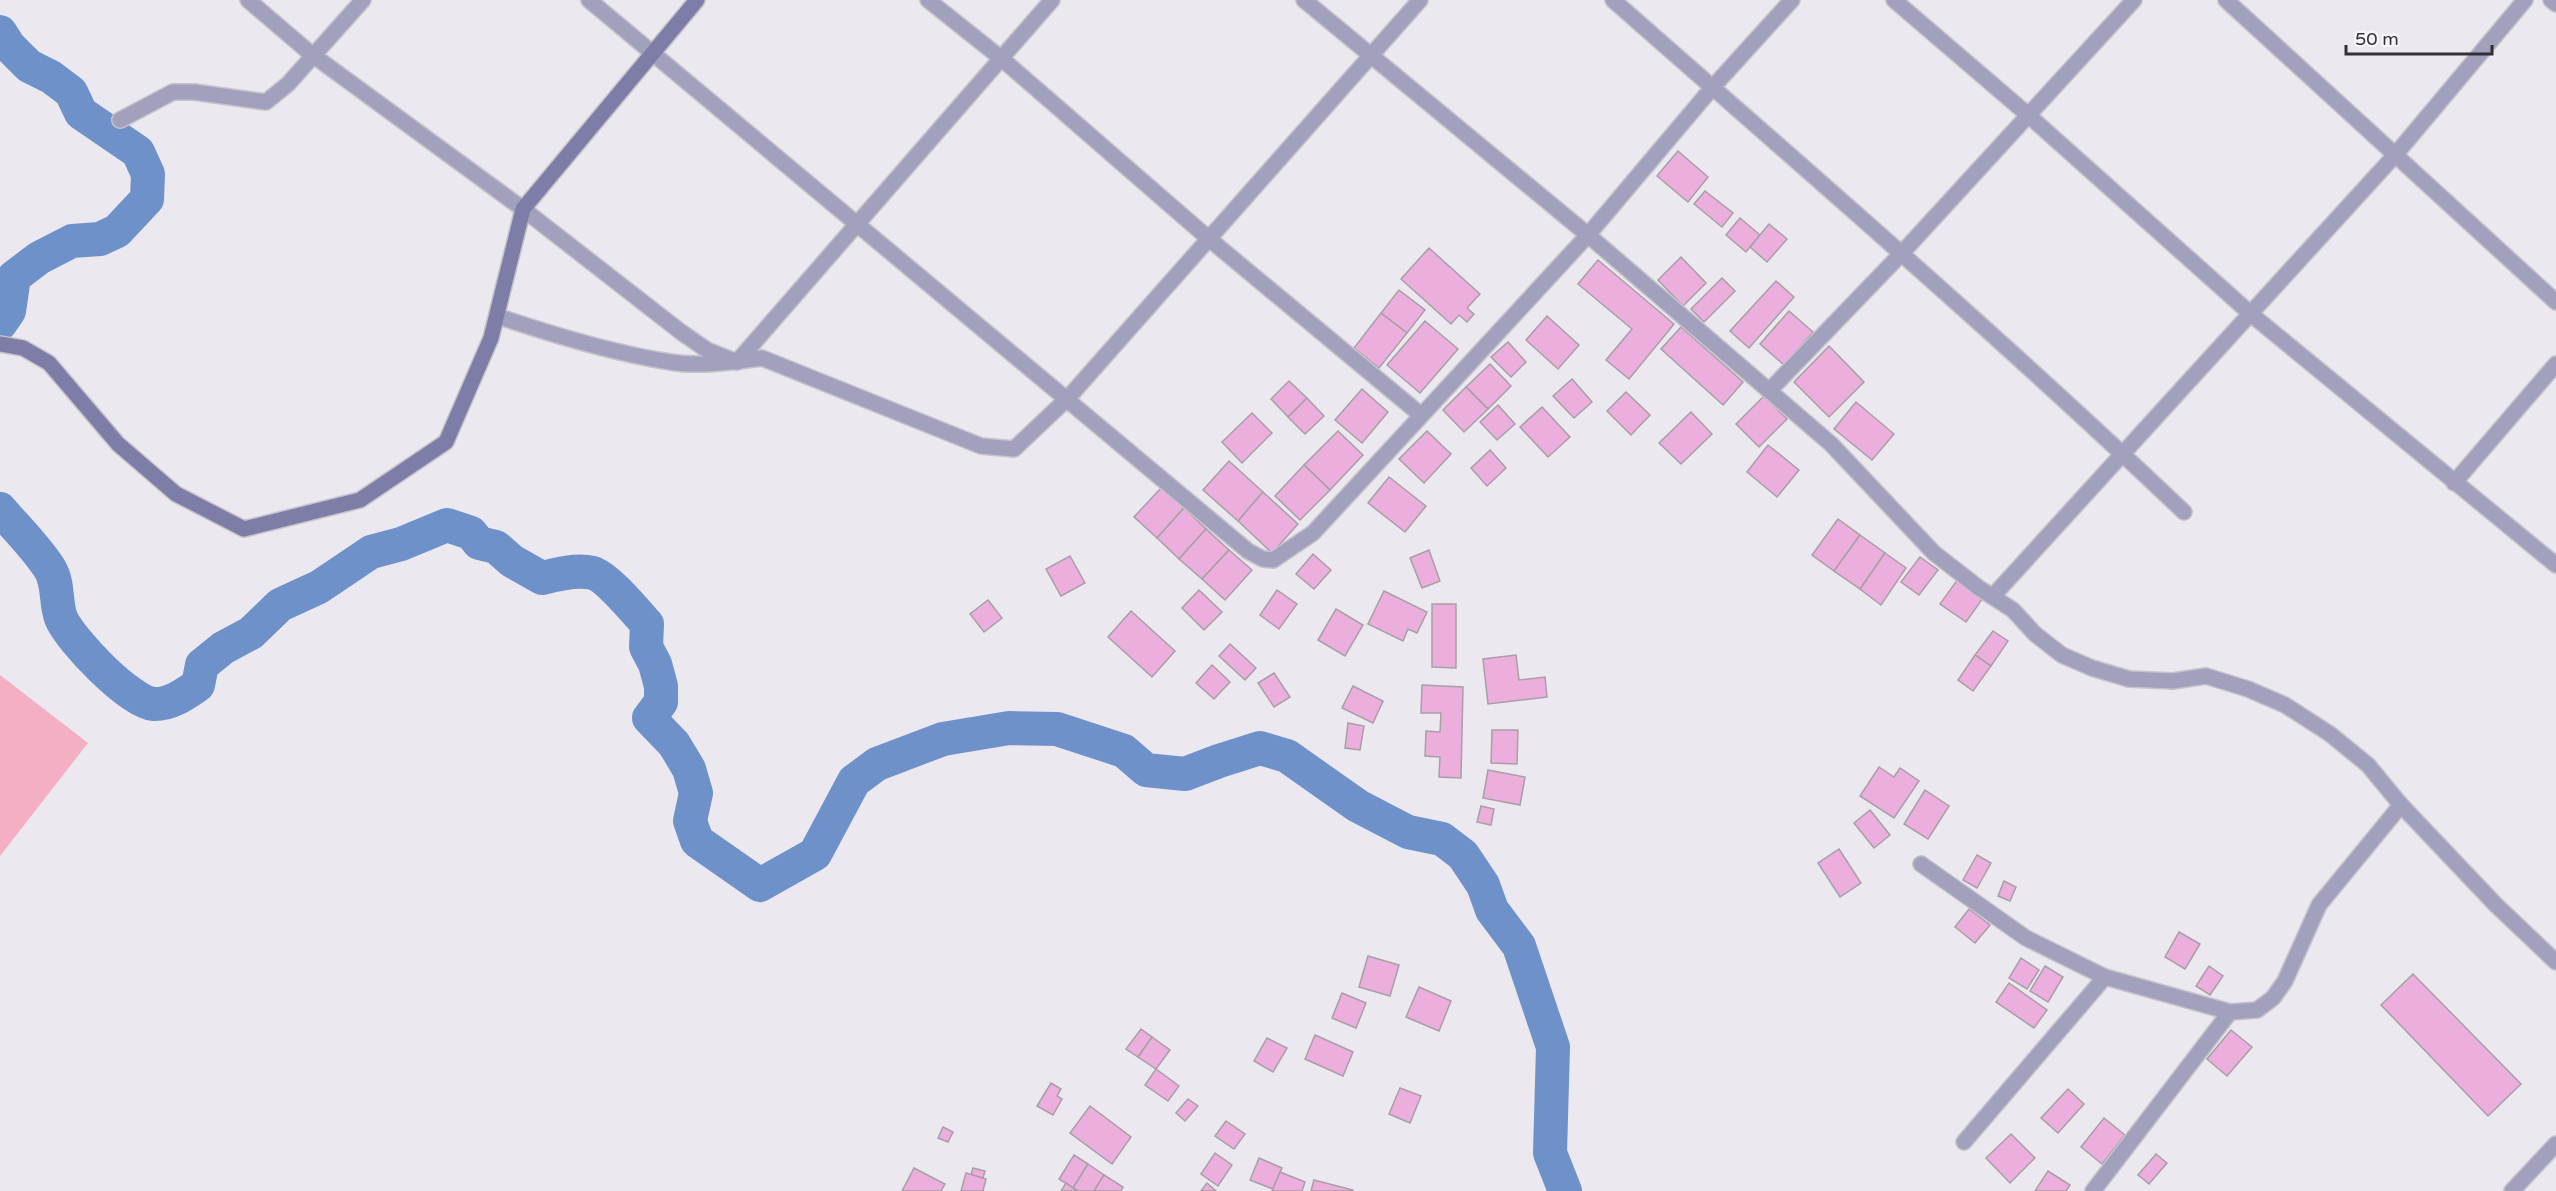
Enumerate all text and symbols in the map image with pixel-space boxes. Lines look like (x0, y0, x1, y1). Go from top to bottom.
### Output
scale bar (2346, 18, 2492, 56)
text: 50 m (2355, 28, 2399, 50)

